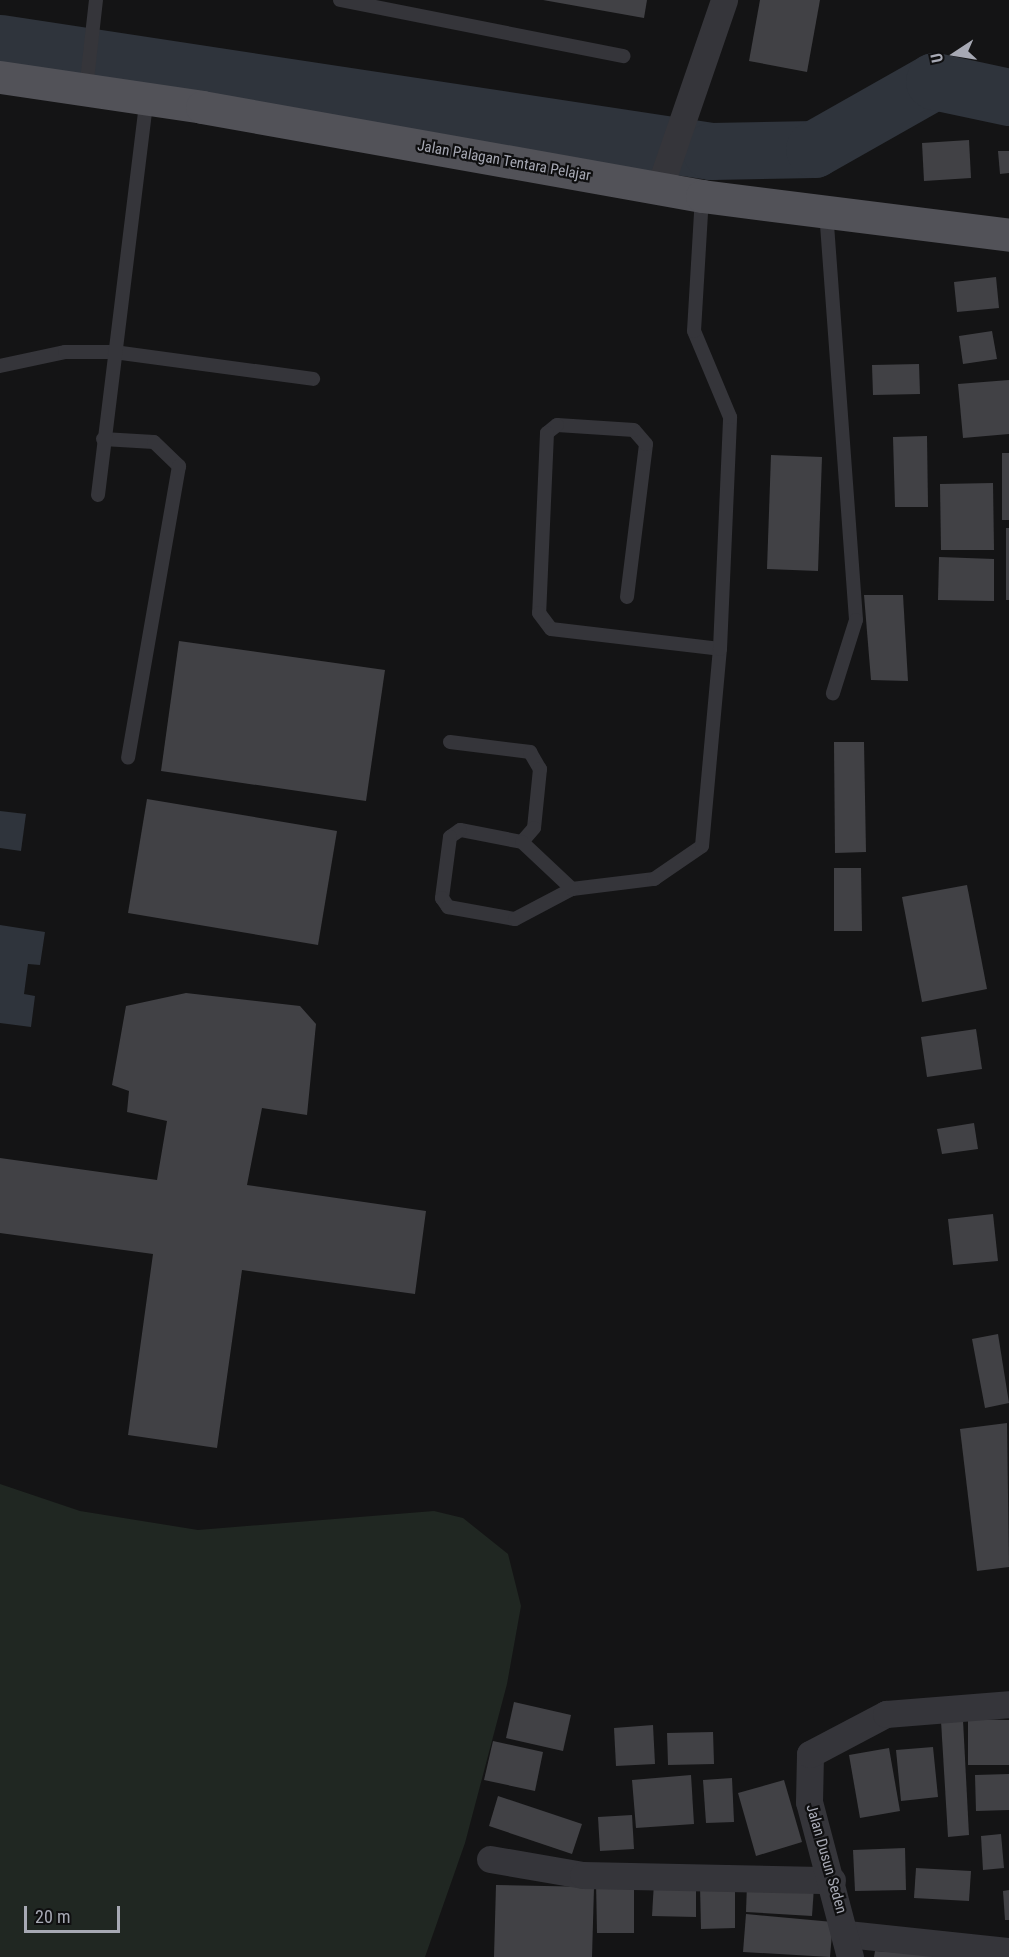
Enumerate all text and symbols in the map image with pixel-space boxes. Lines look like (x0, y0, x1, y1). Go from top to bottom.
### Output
north arrow (925, 24, 985, 84)
text: U (927, 51, 947, 64)
street label: Jalan Palagan Tentara Pelajar (416, 137, 592, 185)
street label: Jalan Dusun Seden (802, 1802, 850, 1916)
scale bar (27, 1894, 123, 1932)
text: 20 m (35, 1906, 70, 1927)

